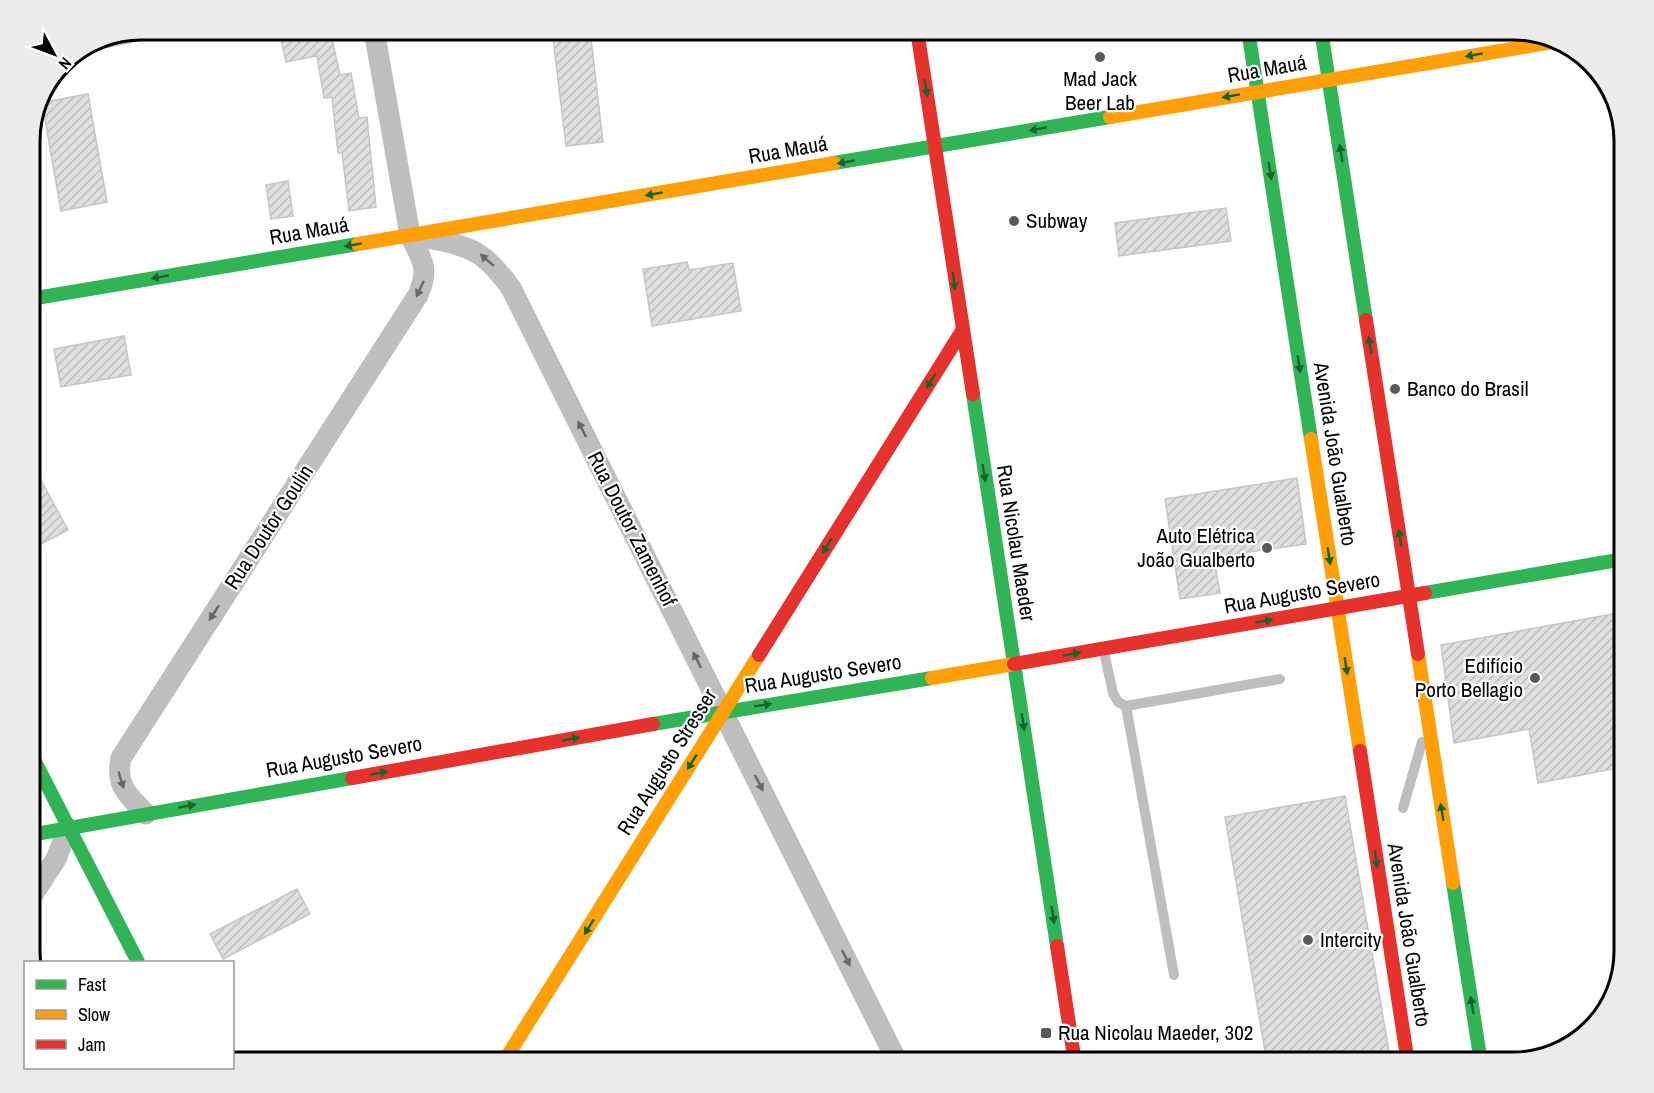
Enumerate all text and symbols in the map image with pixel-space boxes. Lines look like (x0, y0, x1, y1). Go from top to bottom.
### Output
north arrow (24, 24, 84, 84)
street label: Rua Mauá (1225, 47, 1309, 90)
marker: Mad Jack Beer Lab (1093, 50, 1107, 64)
one-way arrow (1464, 51, 1483, 60)
text: N (54, 53, 77, 75)
place label: Mad Jack Beer Lab (1063, 64, 1137, 117)
one-way arrow (921, 78, 930, 97)
one-way arrow (1221, 92, 1240, 101)
one-way arrow (1029, 125, 1048, 134)
street label: Rua Mauá (746, 128, 830, 171)
one-way arrow (1336, 143, 1345, 162)
one-way arrow (837, 157, 856, 166)
one-way arrow (1265, 161, 1274, 180)
one-way arrow (644, 190, 663, 199)
place label: Subway (1026, 206, 1088, 235)
street label: Rua Mauá (267, 209, 351, 252)
marker: Subway (1007, 214, 1021, 228)
one-way arrow (343, 240, 362, 249)
one-way arrow (480, 254, 495, 267)
one-way arrow (950, 271, 959, 290)
one-way arrow (151, 273, 170, 282)
one-way arrow (416, 281, 425, 298)
one-way arrow (1366, 336, 1375, 355)
one-way arrow (1295, 354, 1304, 373)
street label: Avenida João Gualberto (1307, 359, 1364, 548)
one-way arrow (925, 373, 936, 389)
place label: Banco do Brasil (1407, 374, 1529, 403)
marker: Banco do Brasil (1388, 382, 1402, 396)
one-way arrow (577, 420, 587, 438)
street label: Rua Doutor Zamenhof (581, 446, 684, 611)
street label: Rua Doutor Goulin (217, 459, 320, 595)
street label: Rua Nicolau Maeder (990, 463, 1043, 623)
one-way arrow (980, 464, 989, 483)
place label: Auto Elétrica João Gualberto (1137, 521, 1255, 574)
one-way arrow (1395, 529, 1404, 548)
one-way arrow (822, 538, 833, 554)
marker: Auto Elétrica João Gualberto (1260, 541, 1274, 555)
one-way arrow (1325, 547, 1334, 566)
street label: Rua Augusto Severo (1222, 565, 1382, 621)
one-way arrow (209, 605, 220, 621)
one-way arrow (1254, 616, 1273, 625)
street label: Rua Augusto Severo (743, 647, 903, 700)
one-way arrow (1062, 650, 1081, 659)
one-way arrow (692, 651, 702, 668)
place label: Edifício Porto Bellagio (1415, 651, 1523, 704)
one-way arrow (1342, 657, 1351, 676)
marker: Edifício Porto Bellagio (1528, 671, 1542, 685)
street label: Rua Augusto Stresser (610, 683, 723, 840)
one-way arrow (754, 701, 773, 710)
one-way arrow (1018, 713, 1027, 732)
street label: Rua Augusto Severo (264, 729, 424, 785)
one-way arrow (562, 734, 581, 743)
one-way arrow (687, 754, 698, 770)
one-way arrow (370, 768, 389, 777)
one-way arrow (117, 771, 126, 789)
one-way arrow (754, 775, 763, 792)
one-way arrow (178, 802, 197, 811)
one-way arrow (1438, 803, 1447, 822)
street label: Avenida João Gualberto (1381, 840, 1438, 1029)
one-way arrow (1372, 849, 1381, 868)
one-way arrow (1048, 905, 1057, 924)
one-way arrow (583, 919, 594, 935)
place label: Intercity (1320, 925, 1382, 954)
marker: Intercity (1301, 933, 1315, 947)
one-way arrow (841, 949, 850, 966)
legend (24, 961, 234, 1069)
text: Fast (78, 972, 106, 997)
one-way arrow (1467, 996, 1476, 1015)
text: Slow (78, 1002, 110, 1027)
place label: Rua Nicolau Maeder, 302 (1058, 1018, 1253, 1047)
marker: Rua Nicolau Maeder, 302 (1039, 1026, 1053, 1040)
text: Jam (78, 1032, 106, 1057)

